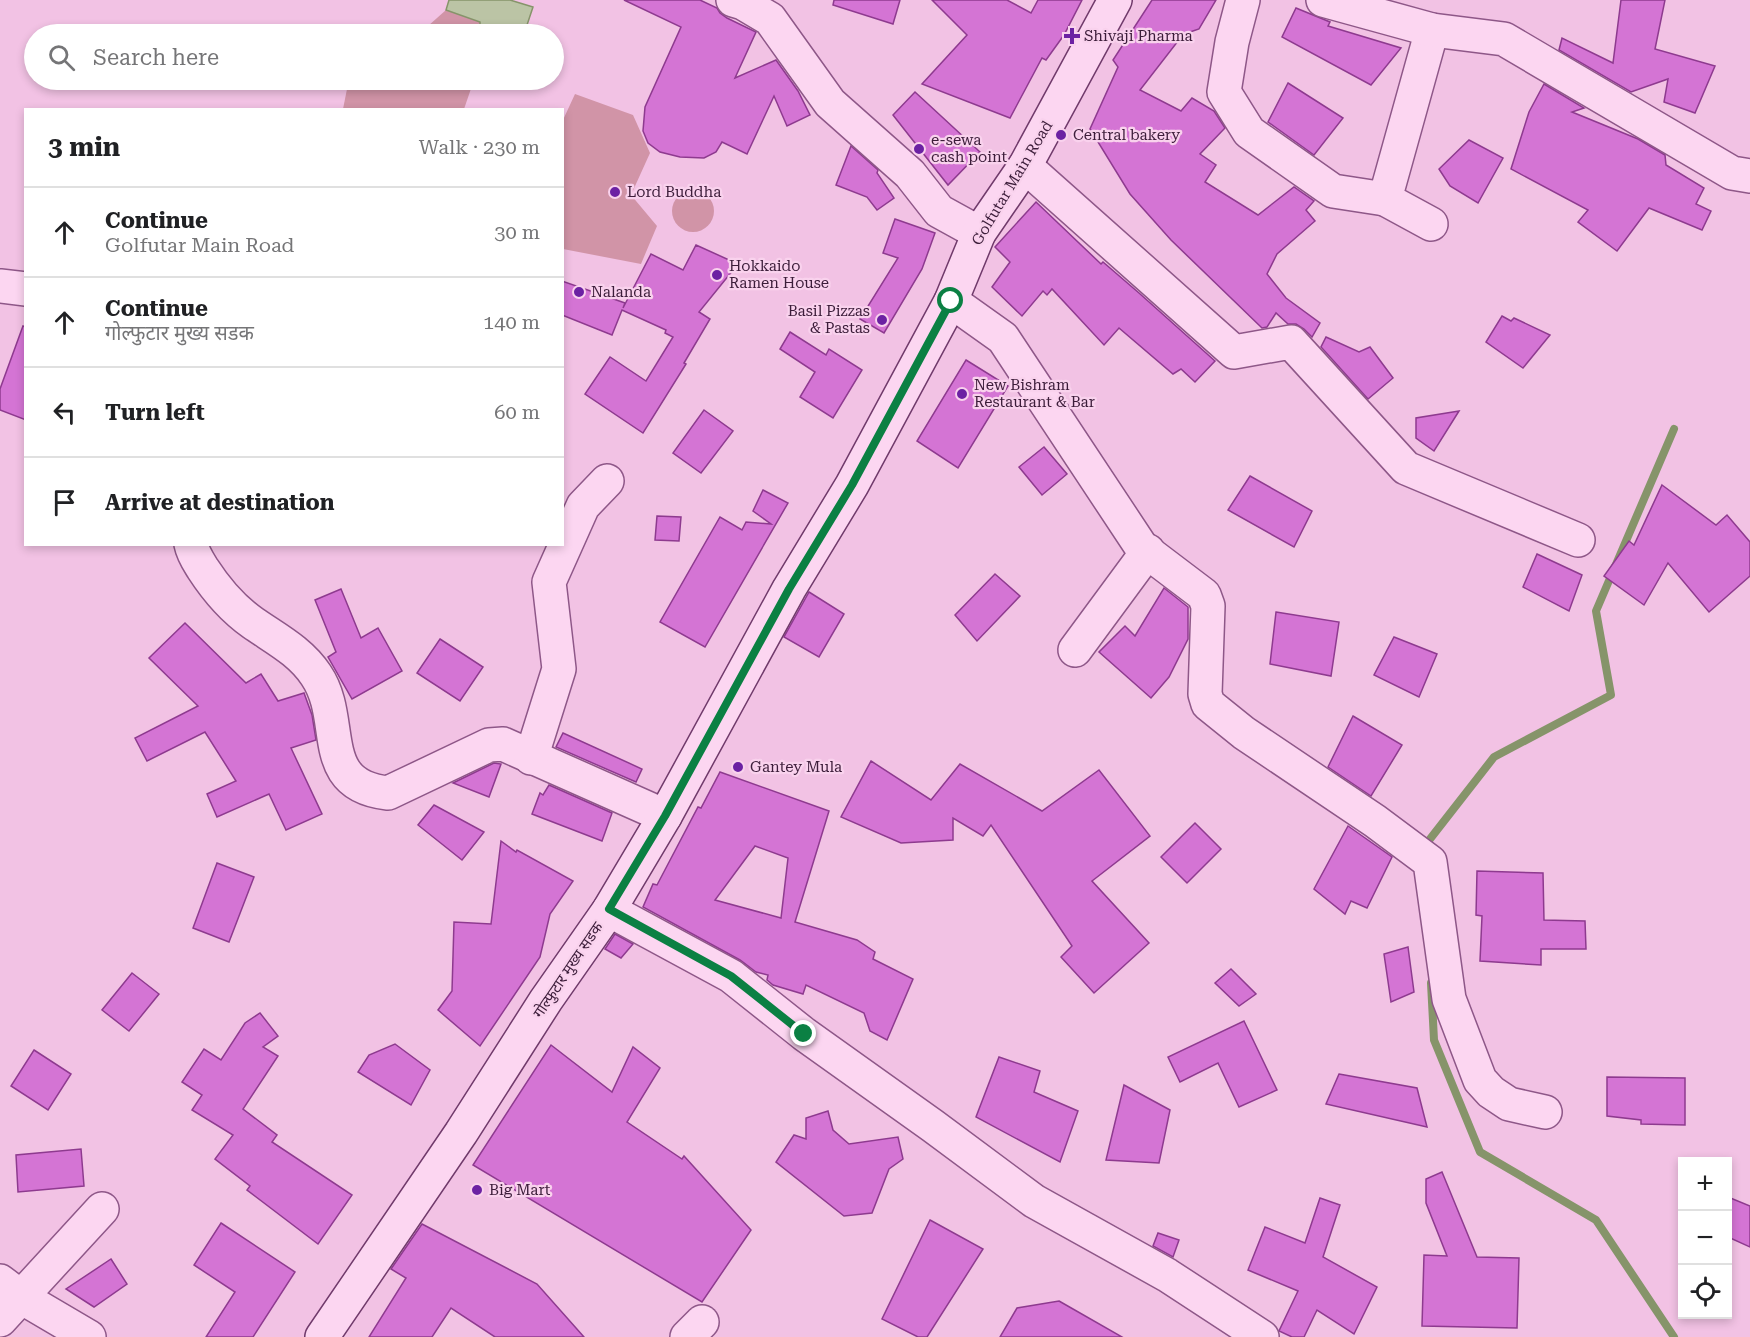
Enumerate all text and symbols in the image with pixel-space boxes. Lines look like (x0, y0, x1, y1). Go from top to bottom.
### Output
search box (24, 24, 564, 90)
place label: Shivaji Pharma (1084, 27, 1193, 45)
marker: Shivaji Pharma (1065, 29, 1079, 43)
icon: search (45, 41, 78, 74)
text: Search here (93, 45, 219, 70)
street label: Golfutar Main Road (968, 117, 1056, 249)
place label: Central bakery (1073, 126, 1180, 144)
marker: Central bakery (1054, 128, 1068, 142)
place label: e-sewa cash point (931, 131, 1008, 166)
text: 3 min (48, 132, 120, 162)
text: Walk · 230 m (419, 135, 540, 159)
marker: e-sewa cash point (912, 142, 926, 156)
place label: Lord Buddha (627, 183, 721, 201)
marker: Lord Buddha (608, 185, 622, 199)
text: Continue (105, 208, 208, 233)
icon: ahead (48, 216, 81, 249)
text: 30 m (494, 220, 540, 244)
text: Golfutar Main Road (105, 233, 294, 257)
place label: Hokkaido Ramen House (729, 257, 829, 292)
marker: Hokkaido Ramen House (710, 268, 724, 282)
place label: Nalanda (591, 283, 651, 301)
marker: Nalanda (572, 285, 586, 299)
route start (937, 287, 963, 313)
text: Continue (105, 296, 208, 321)
place label: Basil Pizzas & Pastas (788, 302, 870, 337)
icon: ahead (48, 306, 81, 339)
text: 140 m (483, 310, 540, 334)
marker: Basil Pizzas & Pastas (875, 313, 889, 327)
text: गोल्फुटार मुख्य सडक (105, 321, 254, 345)
place label: New Bishram Restaurant & Bar (974, 376, 1095, 411)
marker: New Bishram Restaurant & Bar (955, 387, 969, 401)
icon: left (48, 396, 81, 429)
text: Turn left (105, 400, 205, 425)
text: 60 m (494, 400, 540, 424)
icon: arrive (48, 486, 81, 519)
text: Arrive at destination (105, 490, 334, 515)
place label: Gantey Mula (750, 758, 842, 776)
marker: Gantey Mula (731, 760, 745, 774)
street label: गोल्फुटार मुख्य सडक (529, 918, 608, 1022)
route end (790, 1020, 816, 1046)
map controls (1678, 1157, 1732, 1319)
button: + (1678, 1157, 1732, 1211)
place label: Big Mart (489, 1181, 551, 1199)
marker: Big Mart (470, 1183, 484, 1197)
button: − (1678, 1211, 1732, 1265)
button: locate (1678, 1265, 1732, 1319)

